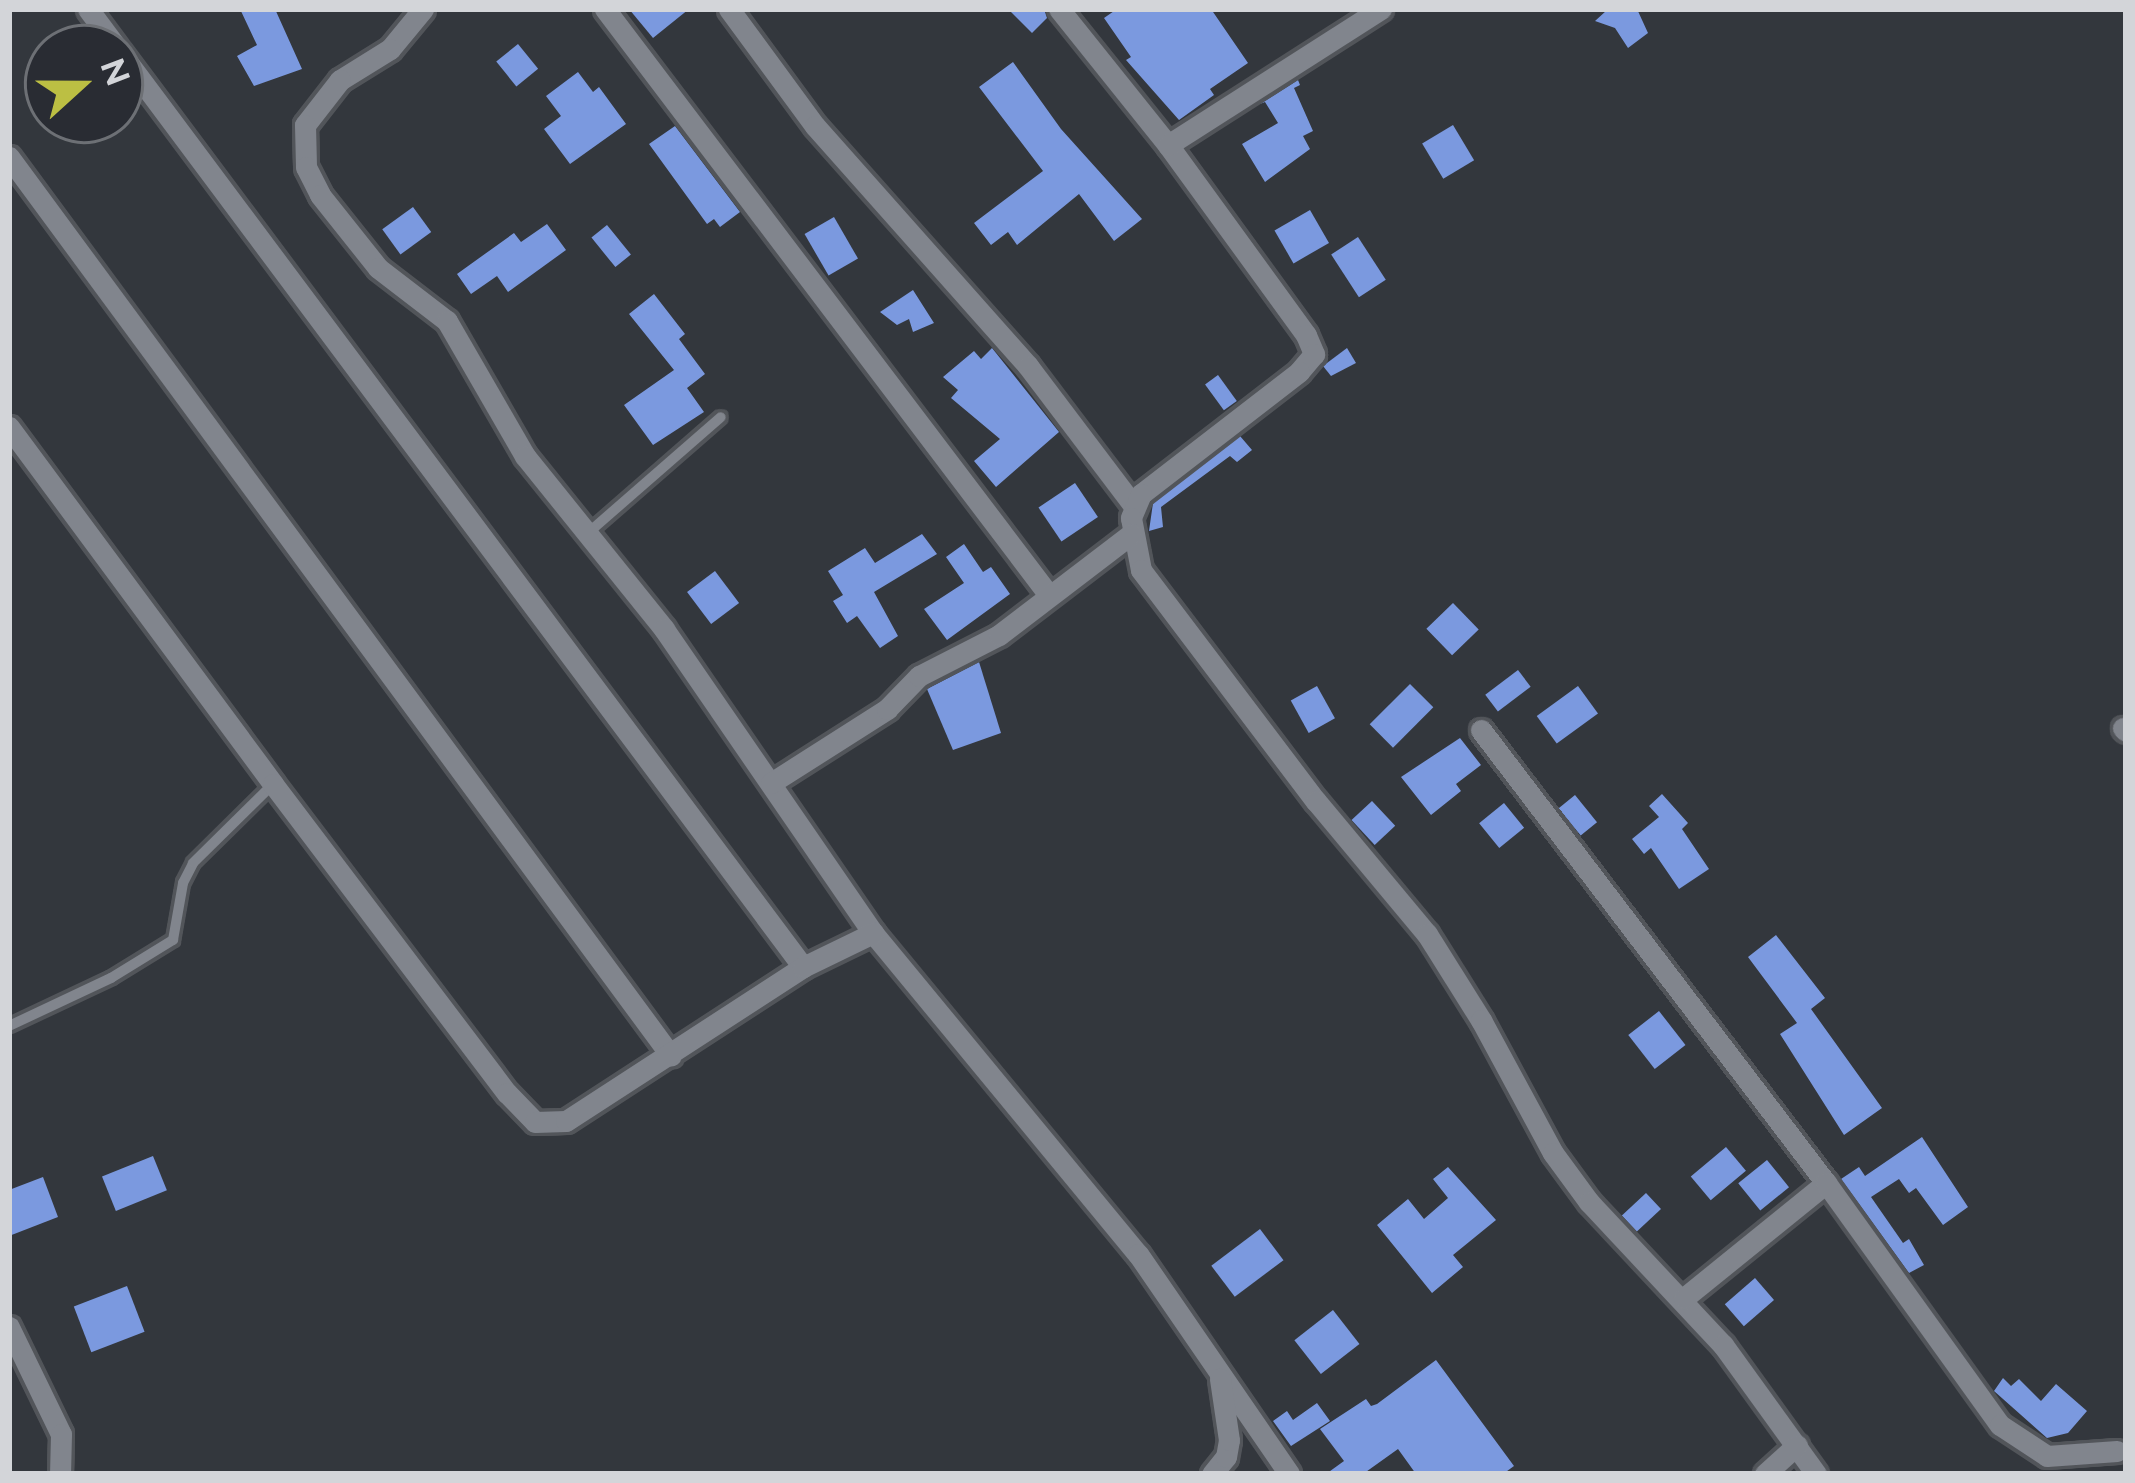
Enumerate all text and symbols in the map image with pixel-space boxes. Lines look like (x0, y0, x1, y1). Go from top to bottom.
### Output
north arrow (24, 24, 144, 144)
text: N (93, 53, 138, 91)

